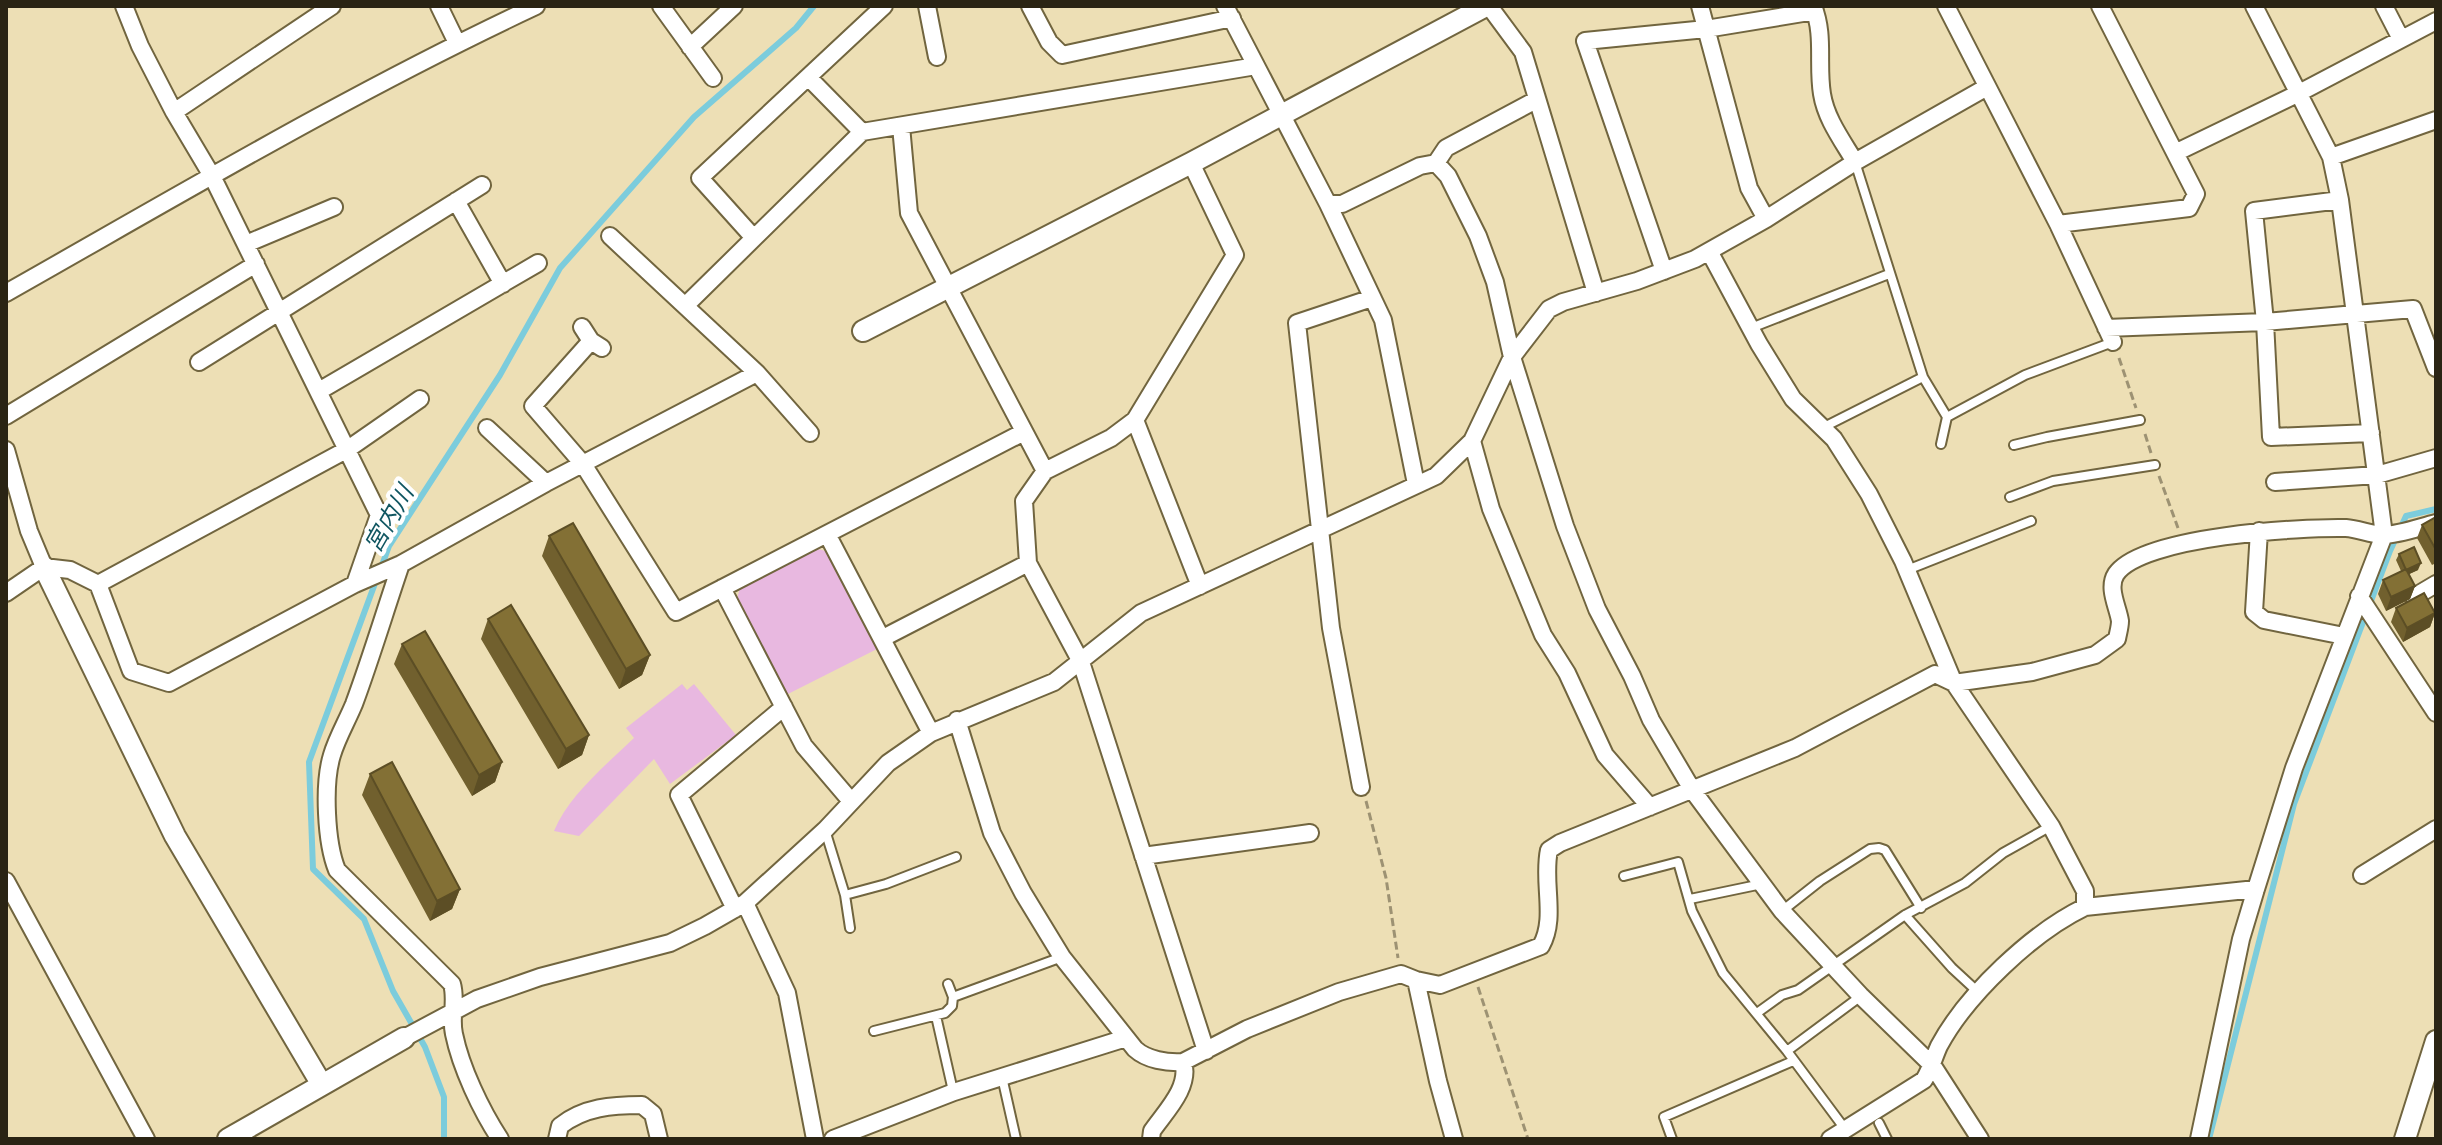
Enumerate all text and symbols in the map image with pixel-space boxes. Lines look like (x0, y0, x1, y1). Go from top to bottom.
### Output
water label: 宮内川 (356, 477, 422, 558)

